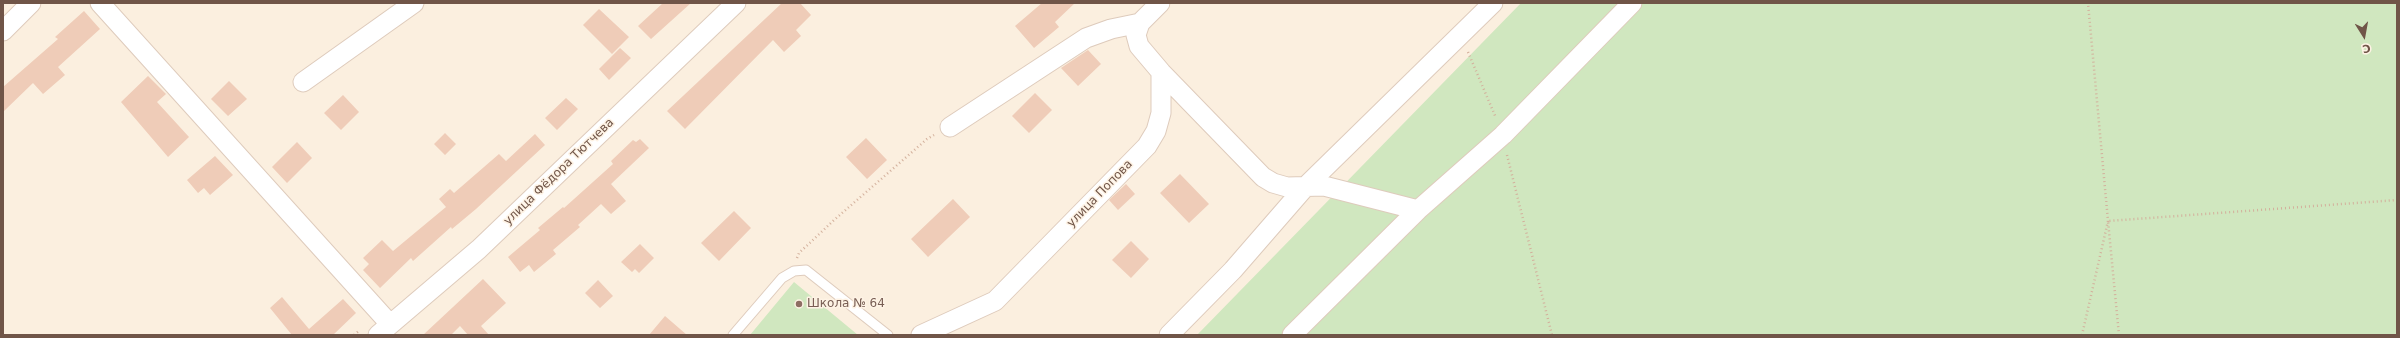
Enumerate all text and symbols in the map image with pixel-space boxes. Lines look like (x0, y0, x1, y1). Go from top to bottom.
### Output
north arrow (2344, 16, 2384, 56)
text: С (2361, 41, 2372, 55)
street label: улица Фёдора Тютчева (501, 116, 617, 228)
street label: улица Попова (1064, 157, 1136, 231)
place label: Школа № 64 (807, 297, 885, 311)
marker: Школа № 64 (794, 299, 804, 309)

